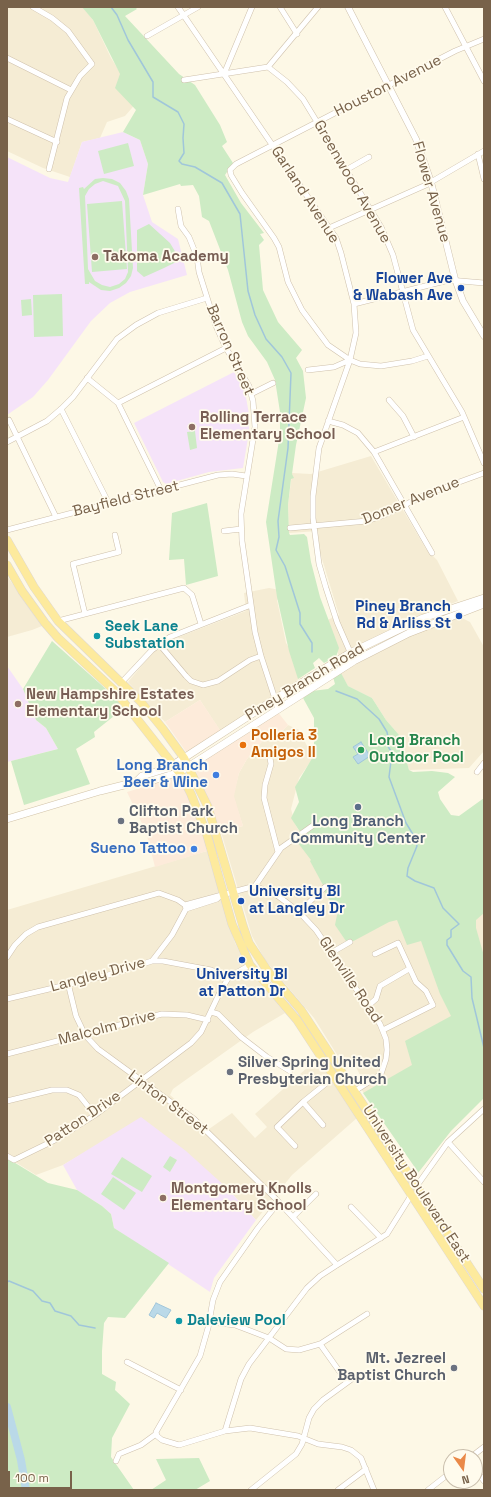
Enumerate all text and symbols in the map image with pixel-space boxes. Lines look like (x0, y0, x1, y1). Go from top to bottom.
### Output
street label: Houston Avenue (331, 51, 445, 121)
street label: Greenwood Avenue (309, 117, 395, 247)
street label: Flower Avenue (408, 139, 454, 245)
street label: Garland Avenue (267, 143, 343, 247)
place label: Takoma Academy (103, 248, 229, 266)
marker: Takoma Academy (90, 252, 100, 262)
place label: Flower Ave & Wabash Ave (353, 270, 453, 305)
marker: Flower Ave & Wabash Ave (456, 283, 466, 293)
street label: Barron Street (202, 302, 258, 398)
place label: Rolling Terrace Elementary School (200, 409, 335, 444)
marker: Rolling Terrace Elementary School (187, 422, 197, 432)
street label: Domer Avenue (360, 473, 462, 529)
street label: Bayfield Street (71, 477, 181, 521)
place label: Piney Branch Rd & Arliss St (355, 598, 451, 633)
marker: Piney Branch Rd & Arliss St (454, 611, 464, 621)
place label: Seek Lane Substation (105, 618, 185, 653)
marker: Seek Lane Substation (92, 631, 102, 641)
street label: Piney Branch Road (242, 639, 368, 725)
place label: New Hampshire Estates Elementary School (26, 686, 194, 721)
marker: New Hampshire Estates Elementary School (13, 699, 23, 709)
place label: Polleria 3 Amigos II (251, 727, 317, 762)
place label: Long Branch Outdoor Pool (369, 732, 464, 767)
marker: Polleria 3 Amigos II (238, 740, 248, 750)
marker: Long Branch Outdoor Pool (356, 745, 366, 755)
place label: Long Branch Beer & Wine (116, 757, 208, 792)
marker: Long Branch Beer & Wine (211, 770, 221, 780)
marker: Long Branch Community Center (353, 802, 363, 812)
place label: Clifton Park Baptist Church (129, 803, 238, 838)
place label: Long Branch Community Center (290, 813, 426, 848)
marker: Clifton Park Baptist Church (116, 816, 126, 826)
place label: Sueno Tattoo (90, 840, 186, 858)
marker: Sueno Tattoo (189, 844, 199, 854)
place label: University Bl at Langley Dr (249, 883, 345, 918)
marker: University Bl at Langley Dr (236, 896, 246, 906)
street label: Glenville Road (315, 933, 385, 1027)
street label: Langley Drive (49, 954, 147, 996)
marker: University Bl at Patton Dr (237, 955, 247, 965)
place label: University Bl at Patton Dr (196, 966, 288, 1001)
street label: Malcolm Drive (56, 1006, 158, 1050)
place label: Silver Spring United Presbyterian Church (238, 1054, 387, 1089)
street label: Linton Street (124, 1067, 212, 1139)
marker: Silver Spring United Presbyterian Church (225, 1067, 235, 1077)
street label: Patton Drive (42, 1087, 124, 1151)
street label: University Boulevard East (358, 1102, 474, 1266)
place label: Montgomery Knolls Elementary School (171, 1180, 312, 1215)
marker: Montgomery Knolls Elementary School (158, 1193, 168, 1203)
place label: Daleview Pool (187, 1312, 286, 1330)
marker: Daleview Pool (174, 1316, 184, 1326)
place label: Mt. Jezreel Baptist Church (337, 1350, 446, 1385)
marker: Mt. Jezreel Baptist Church (449, 1363, 459, 1373)
north arrow (443, 1449, 483, 1489)
scale bar (10, 1463, 74, 1489)
text: 100 m (15, 1470, 49, 1486)
text: N (460, 1472, 471, 1487)

